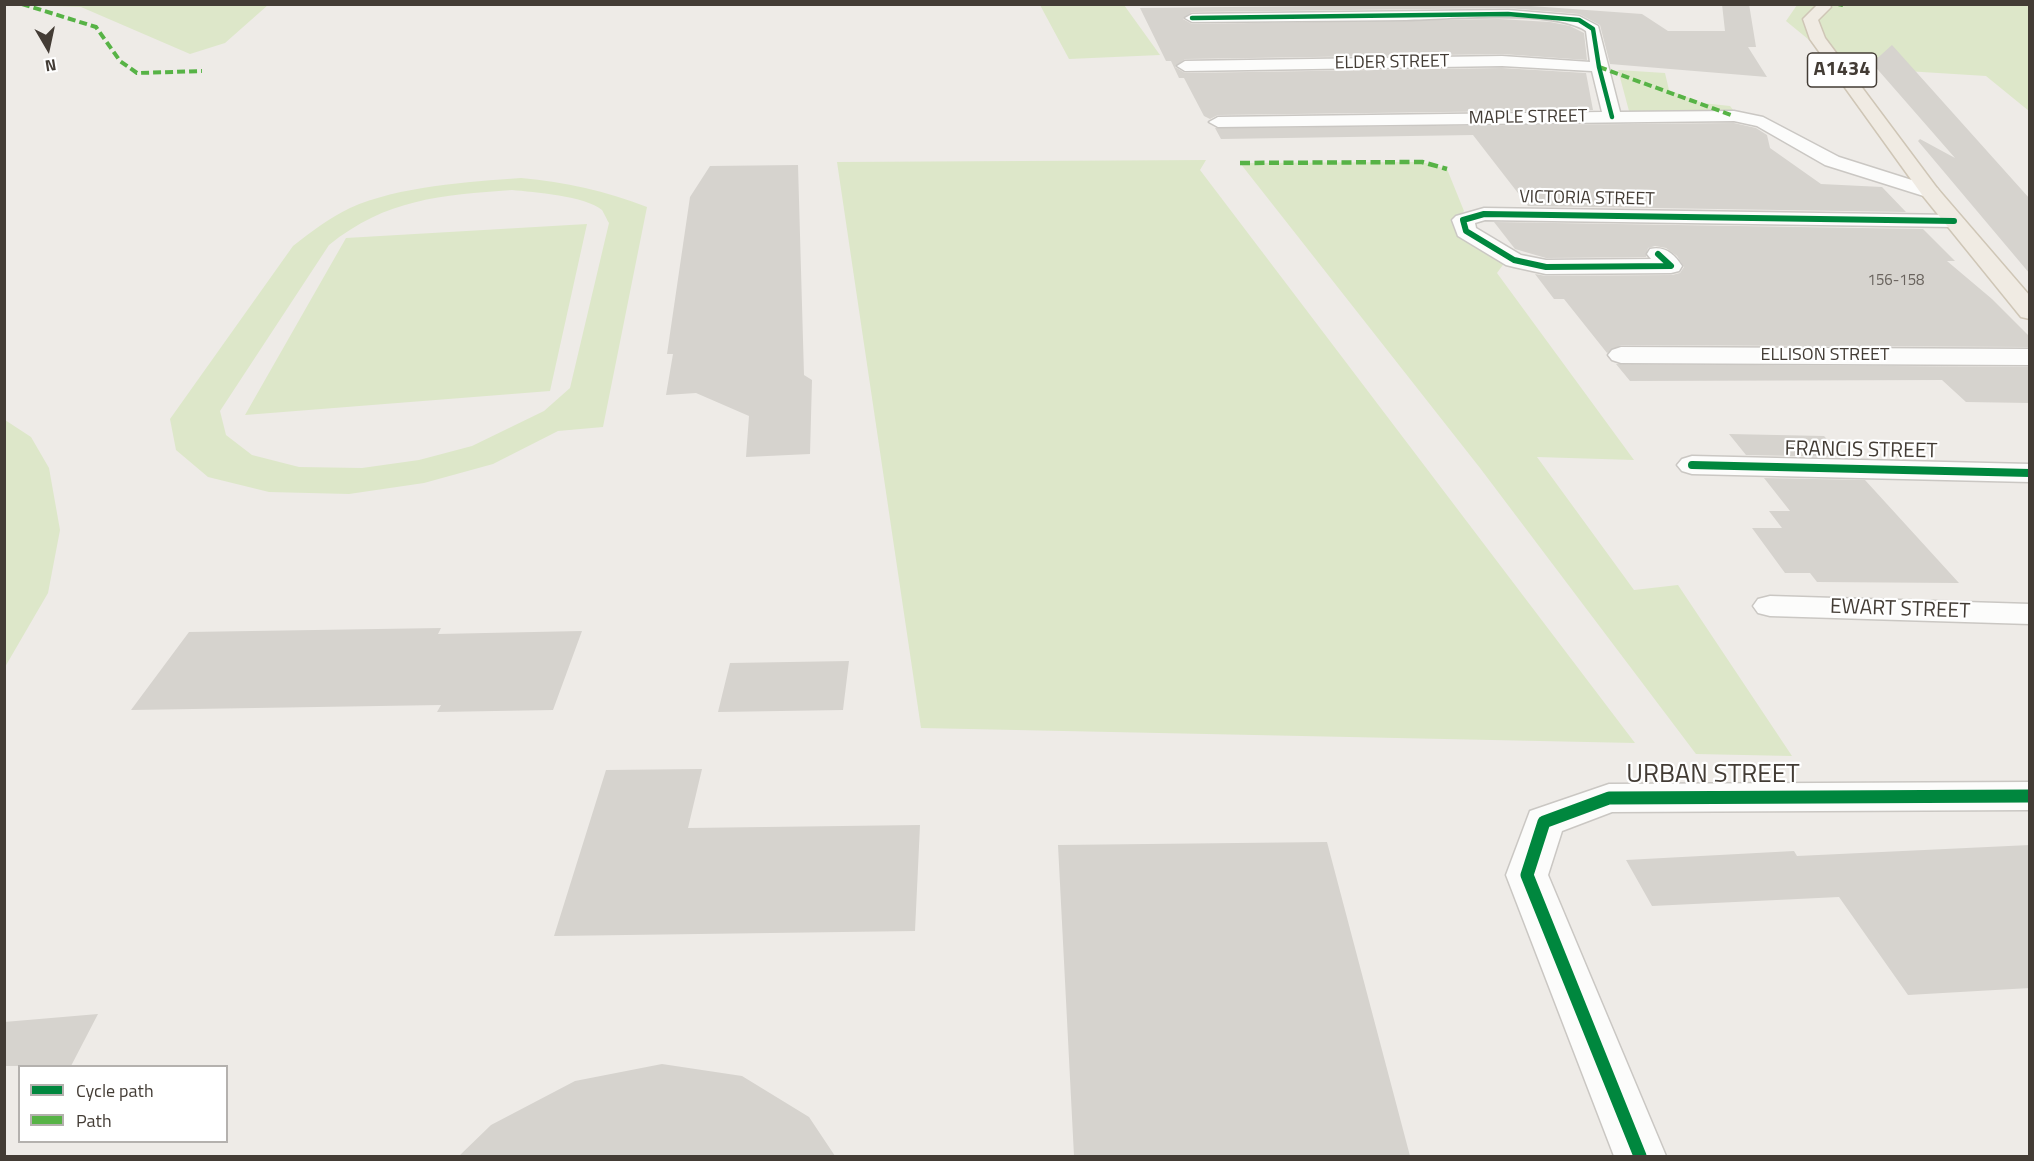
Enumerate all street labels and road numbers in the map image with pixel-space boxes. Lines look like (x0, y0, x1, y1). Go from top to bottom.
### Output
street label: ELDER STREET (1334, 51, 1450, 75)
road number: A1434 (1808, 53, 1876, 87)
street label: MAPLE STREET (1468, 106, 1588, 130)
street label: VICTORIA STREET (1519, 187, 1655, 211)
street label: ELLISON STREET (1760, 345, 1890, 367)
street label: FRANCIS STREET (1784, 437, 1938, 465)
street label: EWART STREET (1829, 595, 1971, 625)
street label: URBAN STREET (1626, 760, 1800, 792)

